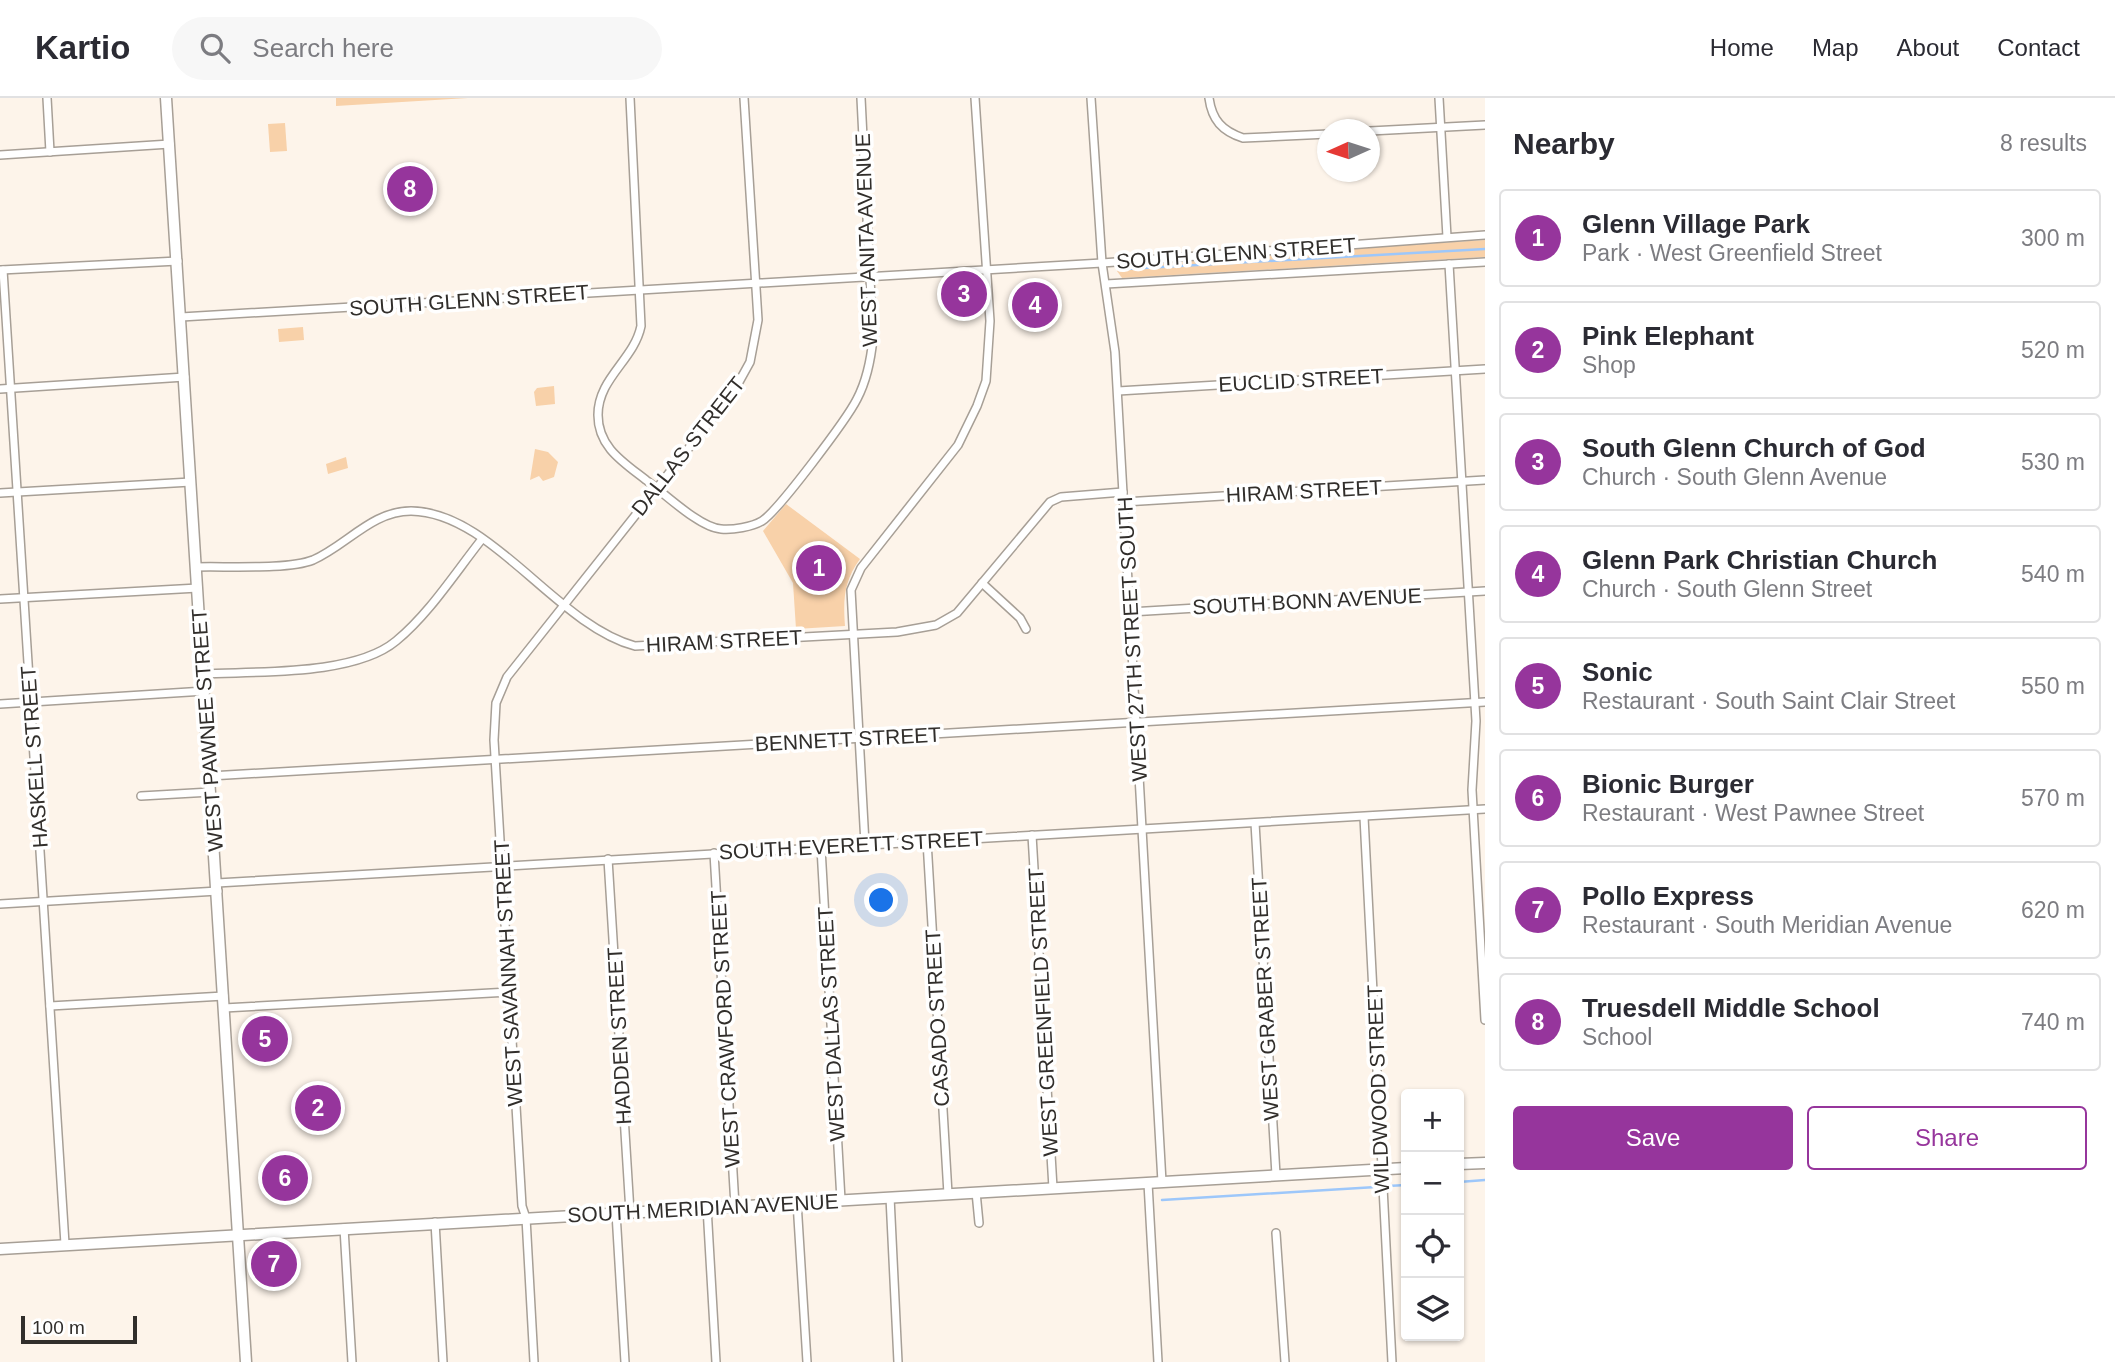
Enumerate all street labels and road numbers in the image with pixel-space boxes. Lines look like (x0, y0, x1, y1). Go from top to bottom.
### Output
street label: WEST ANITA AVENUE (851, 133, 881, 347)
street label: SOUTH GLENN STREET (1115, 233, 1357, 273)
street label: SOUTH GLENN STREET (348, 280, 590, 320)
street label: EUCLID STREET (1218, 364, 1385, 396)
street label: DALLAS STREET (627, 372, 749, 520)
street label: HIRAM STREET (1225, 475, 1383, 507)
street label: WEST 27TH STREET SOUTH (1113, 496, 1151, 782)
street label: SOUTH BONN AVENUE (1192, 584, 1422, 618)
street label: WEST PAWNEE STREET (187, 608, 227, 852)
street label: HIRAM STREET (645, 625, 803, 657)
street label: HASKELL STREET (16, 665, 52, 849)
street label: BENNETT STREET (754, 723, 942, 755)
street label: SOUTH EVERETT STREET (718, 827, 984, 863)
street label: WEST SAVANNAH STREET (490, 839, 526, 1107)
street label: WEST GREENFIELD STREET (1024, 867, 1062, 1157)
street label: WEST GRABER STREET (1247, 877, 1283, 1121)
street label: WEST CRAWFORD STREET (706, 890, 744, 1168)
street label: WEST DALLAS STREET (813, 906, 849, 1142)
street label: CASADO STREET (921, 929, 953, 1107)
street label: HADDEN STREET (603, 947, 635, 1125)
street label: WILDWOOD STREET (1363, 984, 1393, 1194)
street label: SOUTH MERIDIAN AVENUE (567, 1189, 839, 1227)

